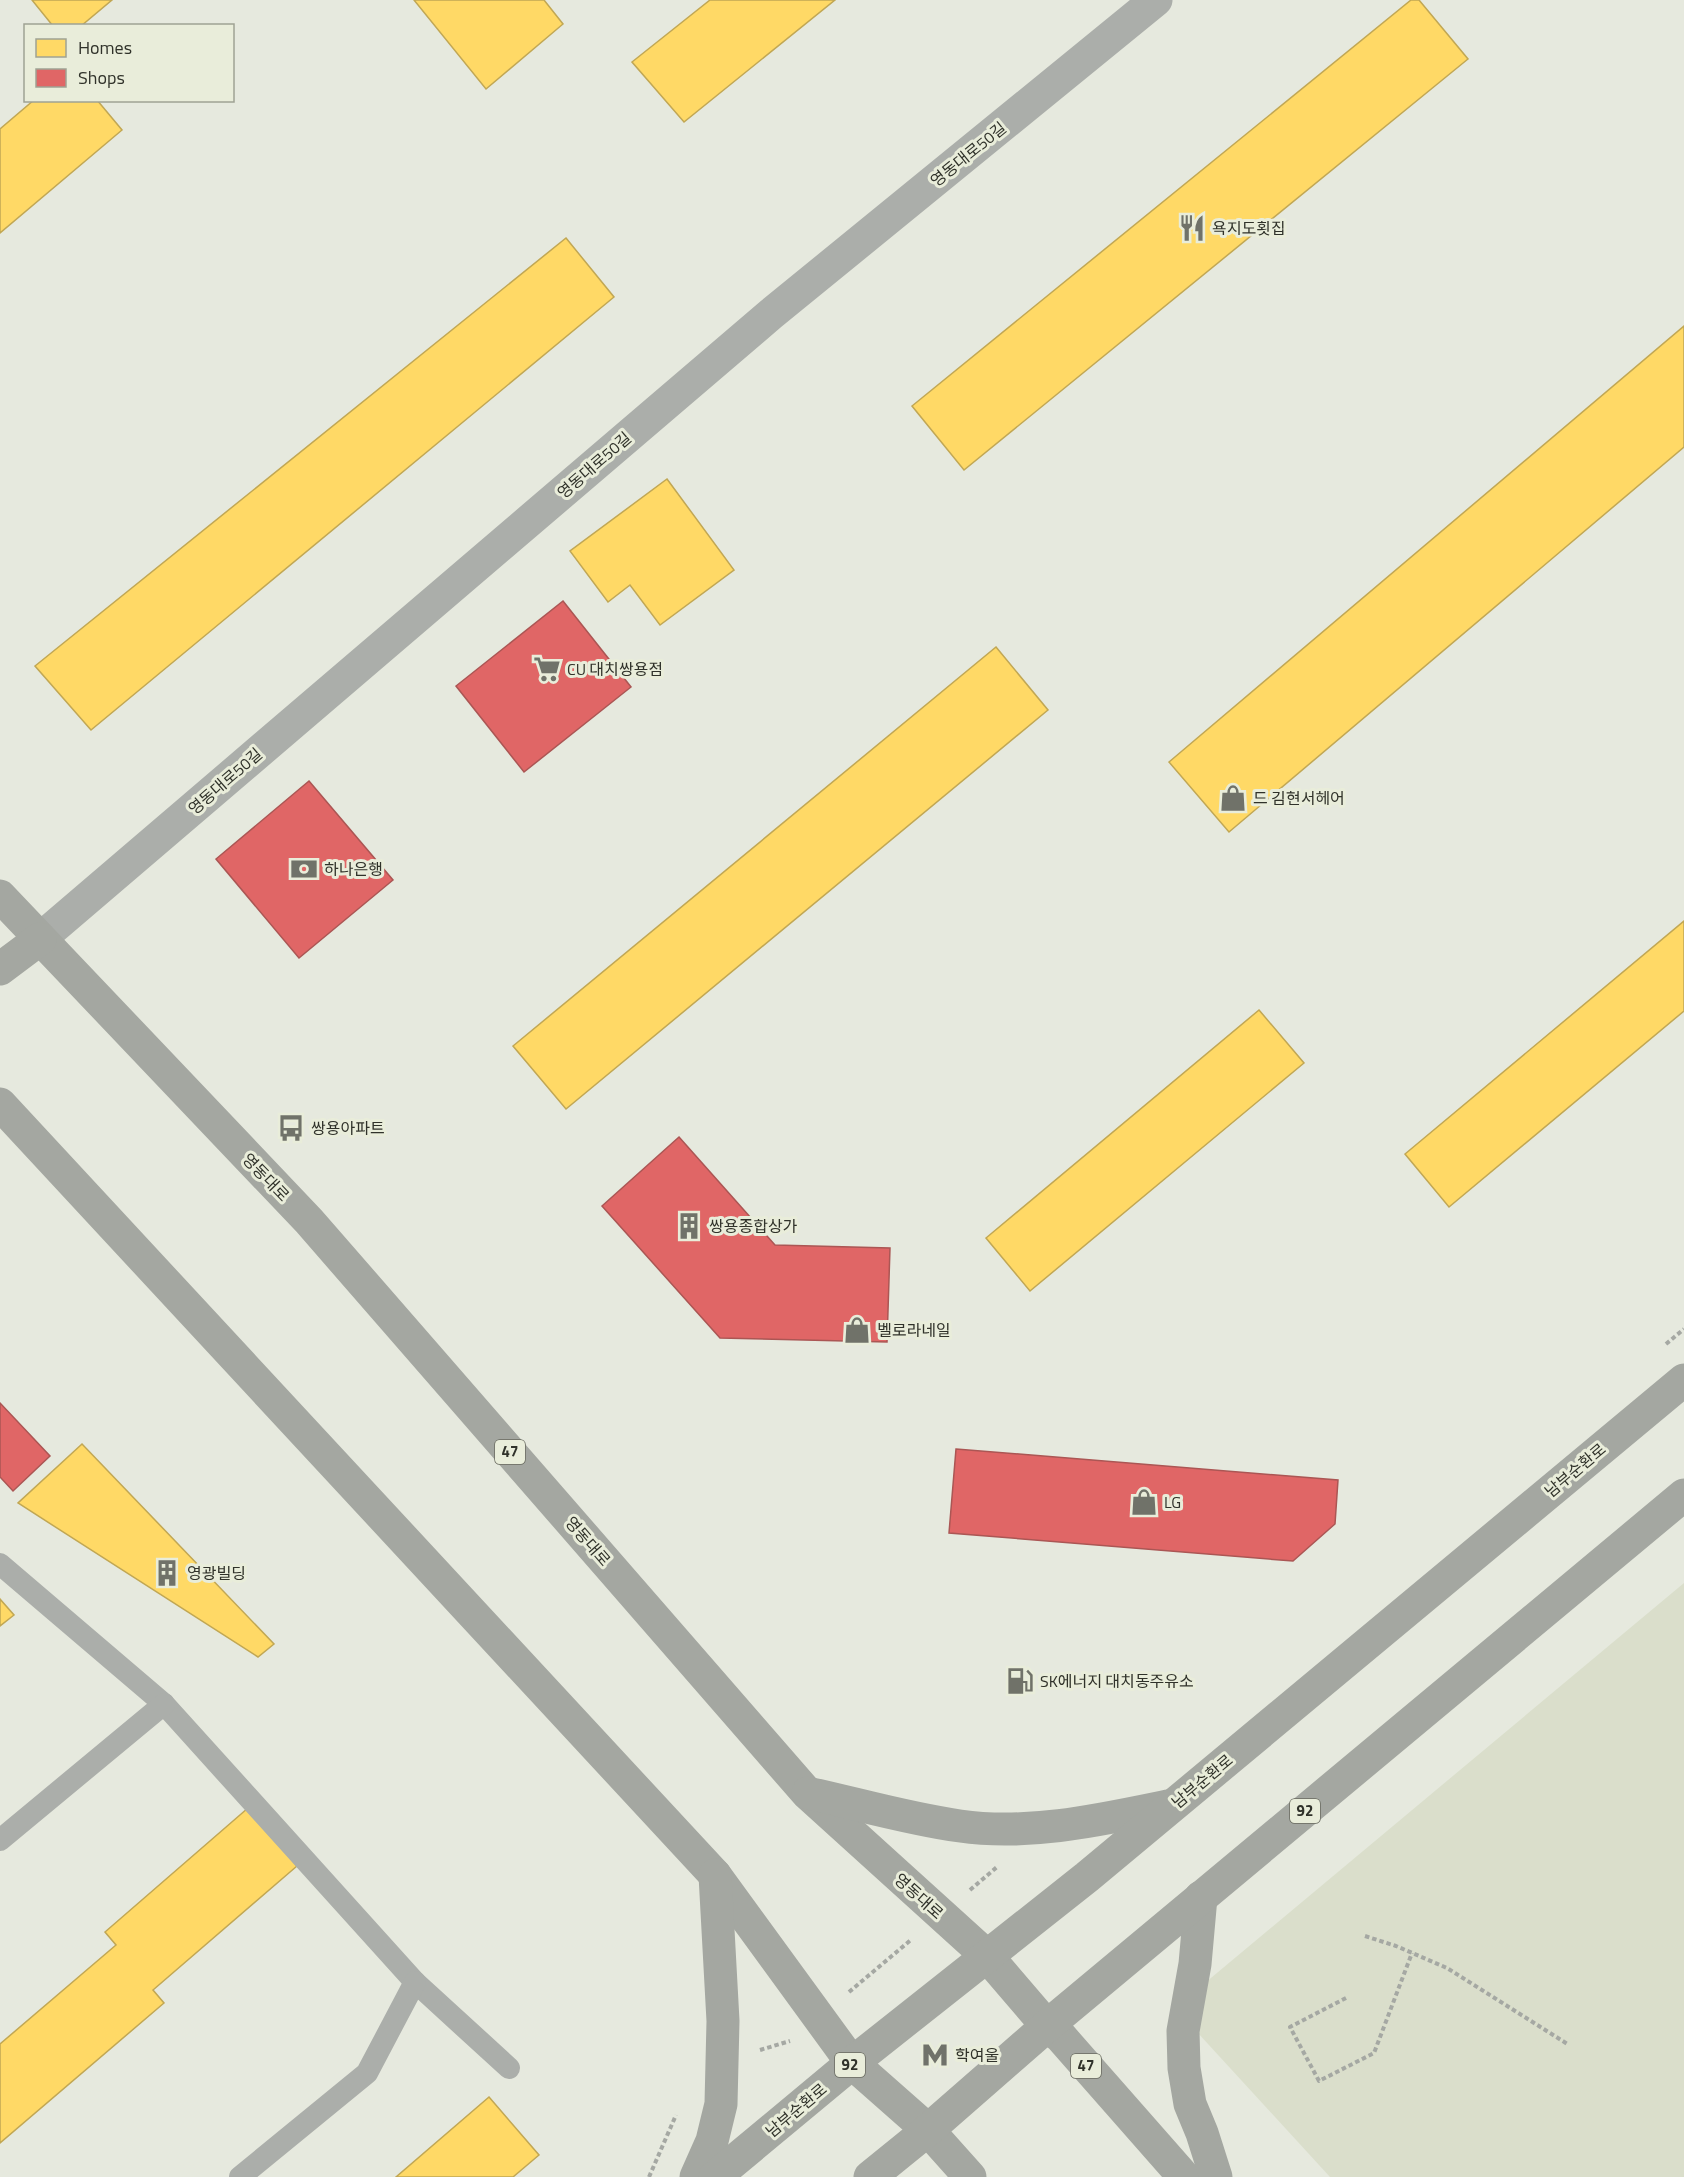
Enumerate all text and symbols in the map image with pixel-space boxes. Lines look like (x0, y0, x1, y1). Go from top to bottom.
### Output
legend (24, 24, 234, 102)
text: Homes (78, 34, 132, 61)
text: Shops (78, 64, 125, 91)
street label: 영동대로50길 (925, 116, 1011, 192)
restaurant icon: 욕지도횟집 (1177, 213, 1207, 243)
place label: 욕지도횟집 (1212, 216, 1286, 240)
street label: 영동대로50길 (552, 426, 636, 504)
supermarket icon: CU 대치쌍용점 (532, 654, 562, 684)
place label: CU 대치쌍용점 (567, 657, 663, 681)
street label: 영동대로50길 (183, 742, 267, 820)
shop icon: 드 김현서헤어 (1218, 783, 1248, 813)
place label: 드 김현서헤어 (1253, 786, 1345, 810)
bank icon: 하나은행 (289, 854, 319, 884)
place label: 하나은행 (324, 857, 383, 881)
bus stop icon: 쌍용아파트 (276, 1113, 306, 1143)
place label: 쌍용아파트 (311, 1116, 385, 1140)
street label: 영동대로 (237, 1147, 295, 1207)
building icon: 쌍용종합상가 (674, 1211, 704, 1241)
place label: 쌍용종합상가 (709, 1214, 798, 1238)
shop icon: 벨로라네일 (842, 1315, 872, 1345)
place label: 벨로라네일 (877, 1318, 951, 1342)
street label: 남부순환로 (1539, 1437, 1611, 1503)
road number: 47 (495, 1440, 525, 1464)
shop icon: LG (1129, 1487, 1159, 1517)
place label: LG (1164, 1490, 1181, 1514)
street label: 영동대로 (560, 1511, 617, 1571)
building icon: 영광빌딩 (152, 1558, 182, 1588)
place label: 영광빌딩 (187, 1561, 246, 1585)
fuel station icon: SK에너지 대치동주유소 (1005, 1666, 1035, 1696)
place label: SK에너지 대치동주유소 (1040, 1669, 1194, 1693)
street label: 남부순환로 (1166, 1748, 1238, 1814)
road number: 92 (1290, 1799, 1320, 1823)
street label: 영동대로 (889, 1867, 949, 1925)
metro station icon: 학여울 (920, 2040, 950, 2070)
place label: 학여울 (955, 2043, 999, 2067)
road number: 92 (835, 2053, 865, 2077)
road number: 47 (1071, 2054, 1101, 2078)
street label: 남부순환로 (760, 2077, 832, 2143)

